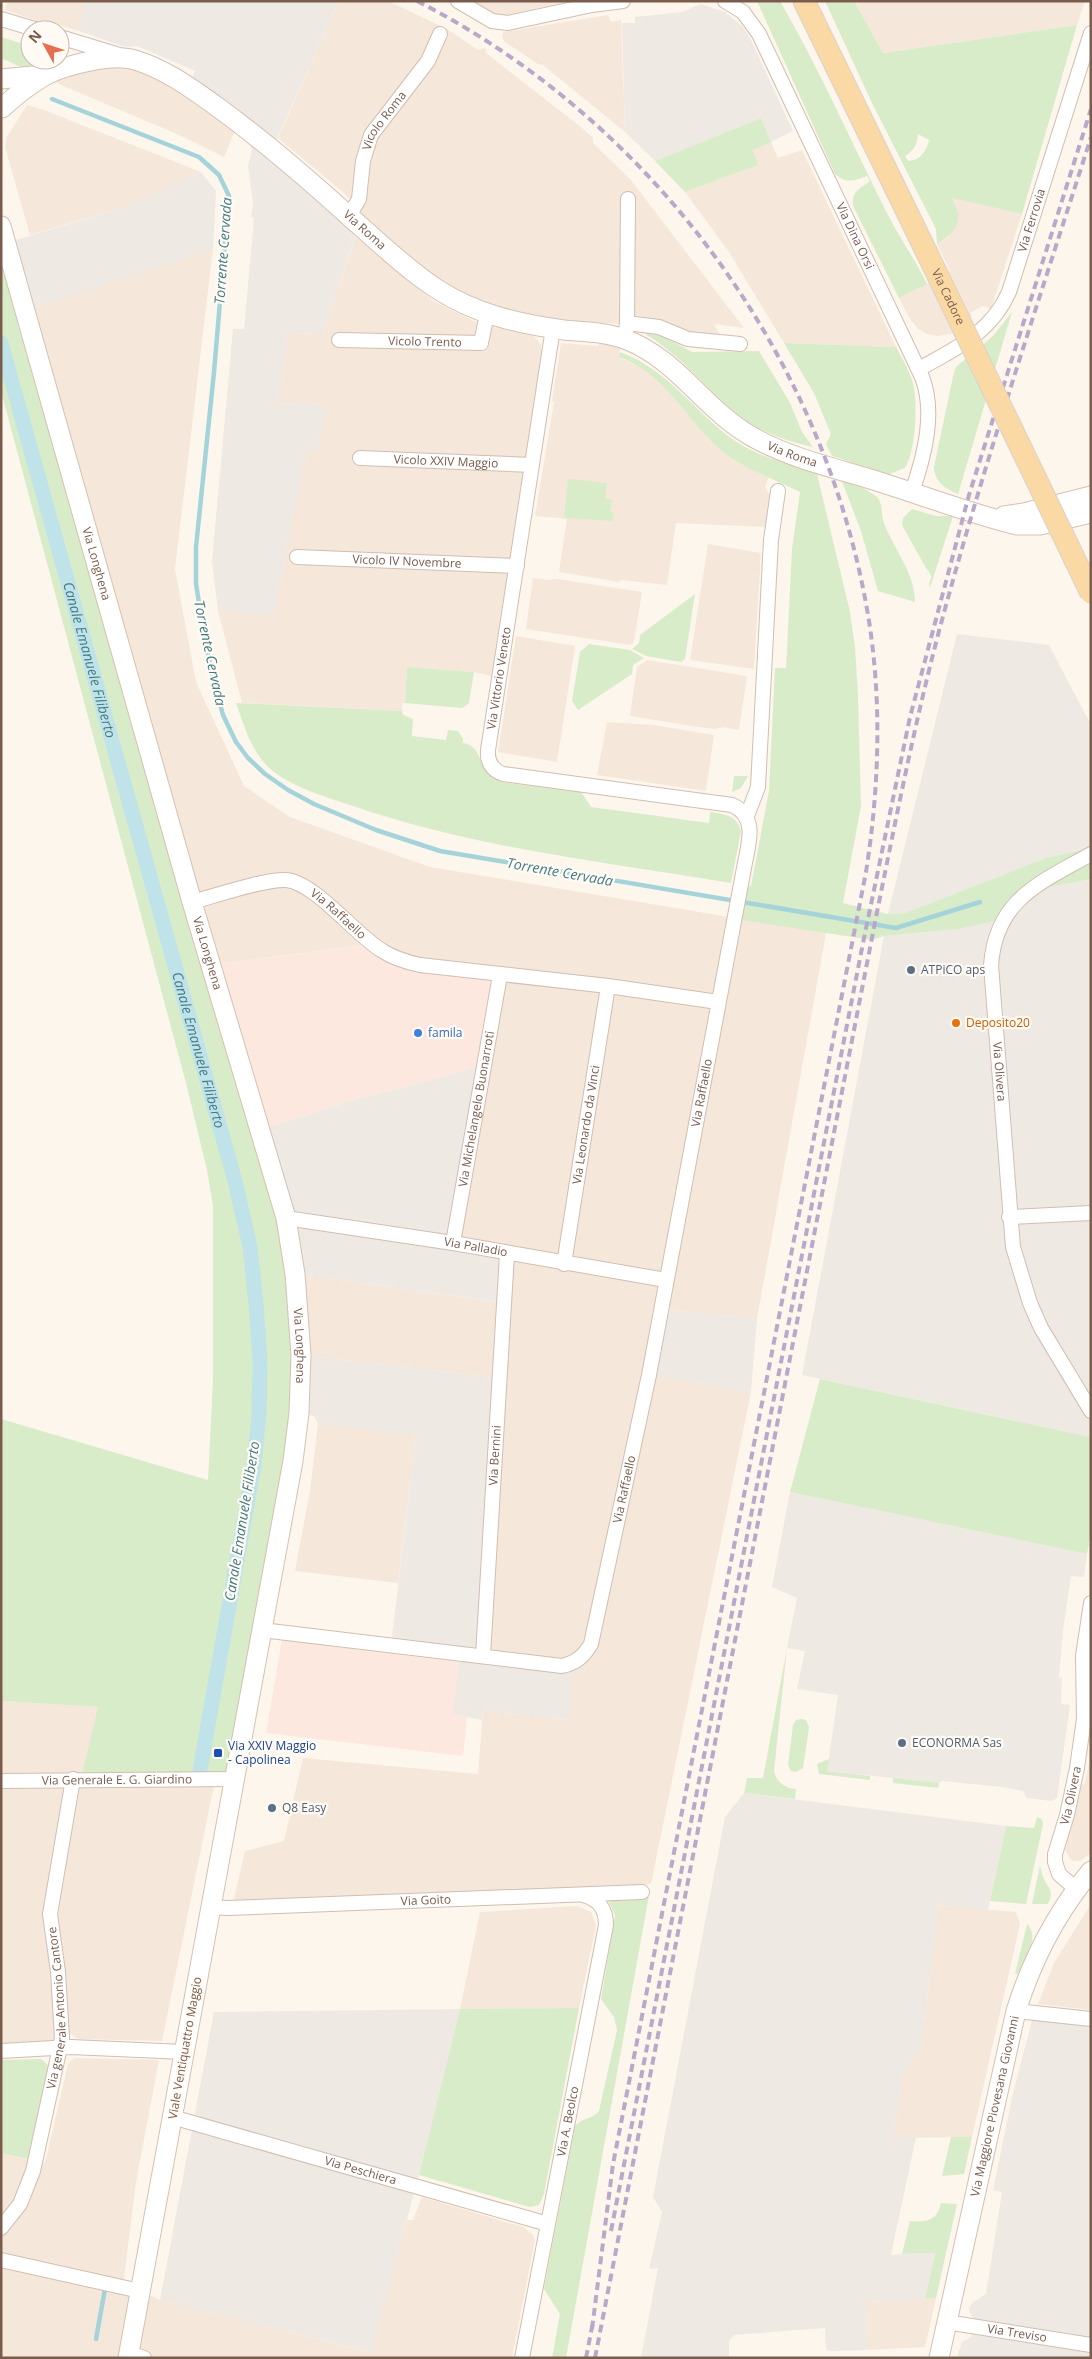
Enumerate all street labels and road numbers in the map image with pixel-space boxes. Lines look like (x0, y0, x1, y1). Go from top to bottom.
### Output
street label: Vicolo Roma (358, 87, 410, 152)
street label: Via Ferrovia (1013, 186, 1049, 254)
street label: Via Dina Orsi (832, 200, 879, 272)
street label: Via Roma (340, 206, 390, 253)
street label: Via Cadore (928, 266, 970, 328)
street label: Vicolo Trento (388, 332, 462, 351)
street label: Via Roma (765, 437, 820, 471)
street label: Vicolo XXIV Maggio (393, 450, 499, 472)
street label: Via Longhena (78, 525, 115, 602)
street label: Vicolo IV Novembre (352, 550, 462, 572)
street label: Via Vittorio Veneto (482, 626, 515, 731)
street label: Via Raffaello (307, 884, 370, 943)
street label: Via Longhena (189, 915, 227, 992)
street label: Via Michelangelo Buonarroti (454, 1030, 498, 1188)
street label: Via Olivera (989, 1041, 1011, 1102)
street label: Via Raffaello (687, 1057, 716, 1128)
street label: Via Leonardo da Vinci (568, 1064, 603, 1185)
street label: Via Palladio (443, 1233, 509, 1260)
street label: Via Longhena (290, 1308, 310, 1384)
street label: Via Bernini (484, 1425, 505, 1486)
street label: Via Raffaello (608, 1454, 639, 1525)
street label: Via Olivera (1055, 1764, 1085, 1827)
street label: Via Generale E. G. Giardino (42, 1770, 192, 1789)
street label: Via Goito (400, 1890, 451, 1909)
street label: Via generale Antonio Cantore (42, 1926, 70, 2091)
street label: Viale Ventiquattro Maggio (164, 1975, 205, 2120)
street label: Via Maggiore Piovesana Giovanni (966, 2014, 1023, 2198)
street label: Via A. Beolco (552, 2085, 583, 2158)
street label: Via Peschiera (323, 2152, 399, 2188)
street label: Via Treviso (986, 2320, 1048, 2346)

